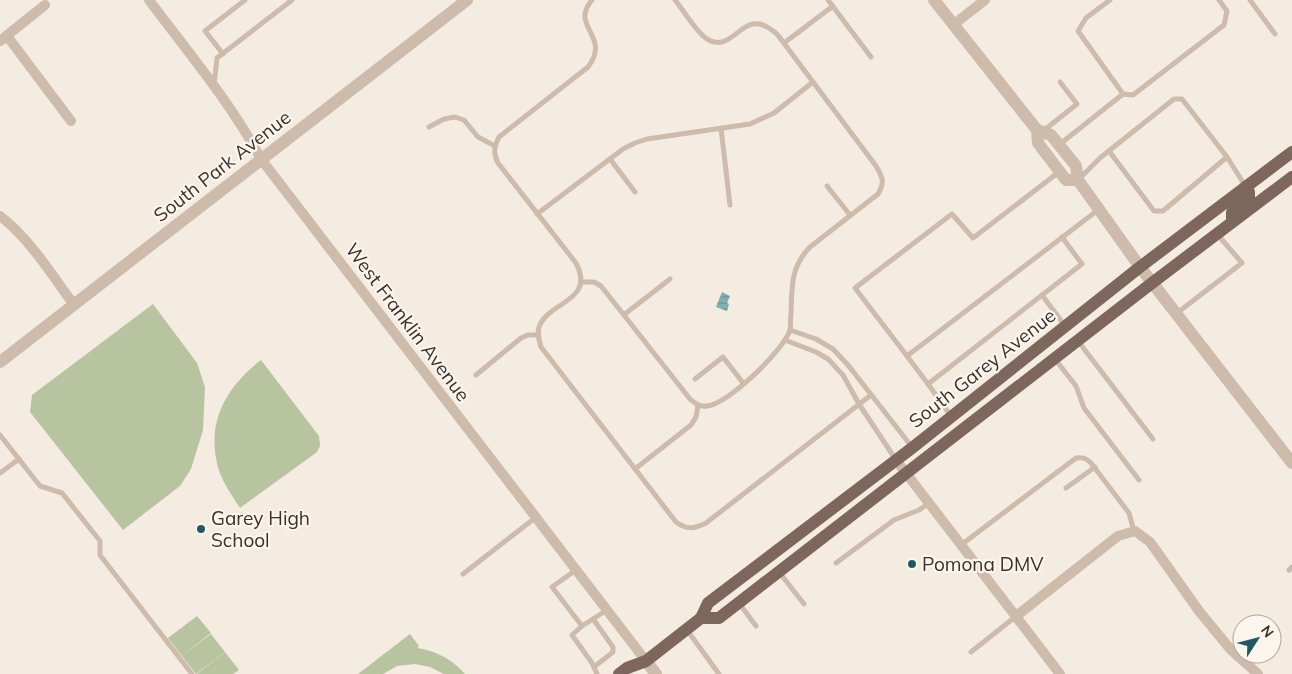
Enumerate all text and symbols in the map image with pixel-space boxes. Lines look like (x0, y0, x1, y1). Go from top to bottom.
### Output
street label: South Park Avenue (149, 105, 295, 227)
street label: West Franklin Avenue (341, 238, 475, 406)
street label: South Garey Avenue (904, 303, 1060, 433)
place label: Garey High School (211, 506, 310, 552)
marker: Garey High School (195, 523, 207, 535)
place label: Pomona DMV (922, 552, 1044, 576)
marker: Pomona DMV (906, 558, 918, 570)
north arrow (1232, 614, 1282, 664)
text: N (1257, 622, 1278, 641)

